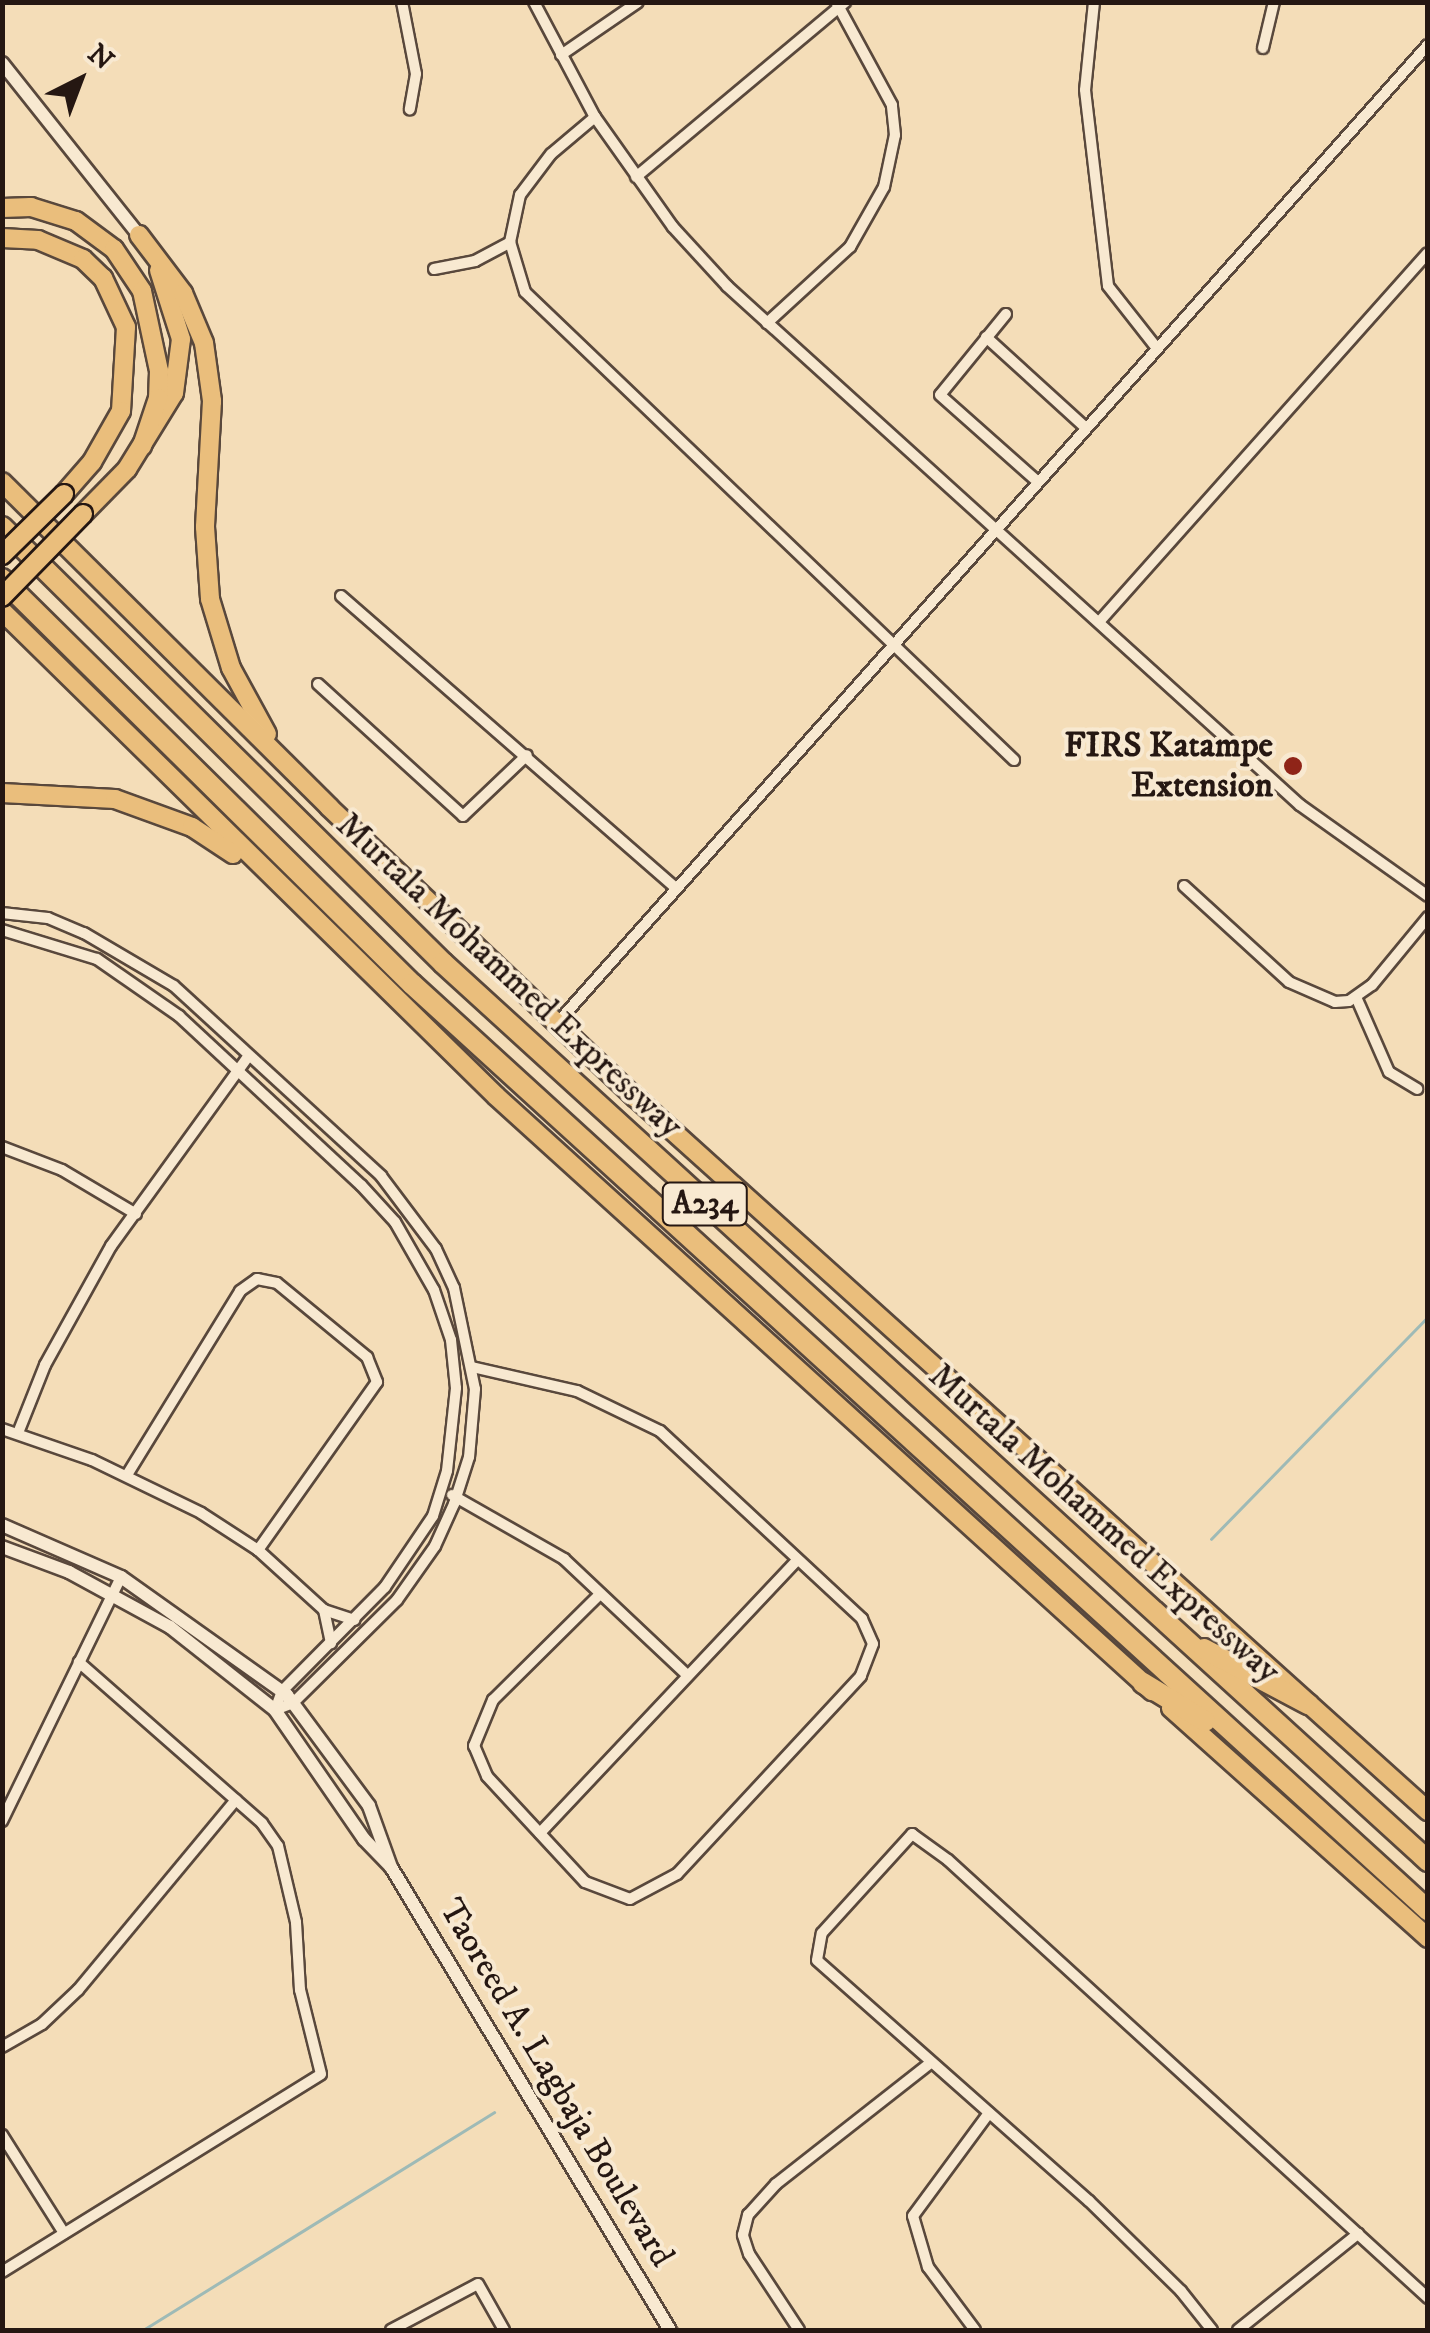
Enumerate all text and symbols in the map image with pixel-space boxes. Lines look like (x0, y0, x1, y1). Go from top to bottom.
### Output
north arrow (30, 30, 130, 130)
text: N (80, 37, 121, 78)
place label: FIRS Katampe Extension (1064, 725, 1273, 807)
marker: FIRS Katampe Extension (1282, 755, 1304, 777)
street label: Murtala Mohammed Expressway (327, 805, 691, 1147)
road number: A234 (660, 1177, 750, 1231)
street label: Murtala Mohammed Expressway (920, 1355, 1288, 1693)
street label: Taoreed A. Lagbaja Boulevard (429, 1891, 683, 2275)

